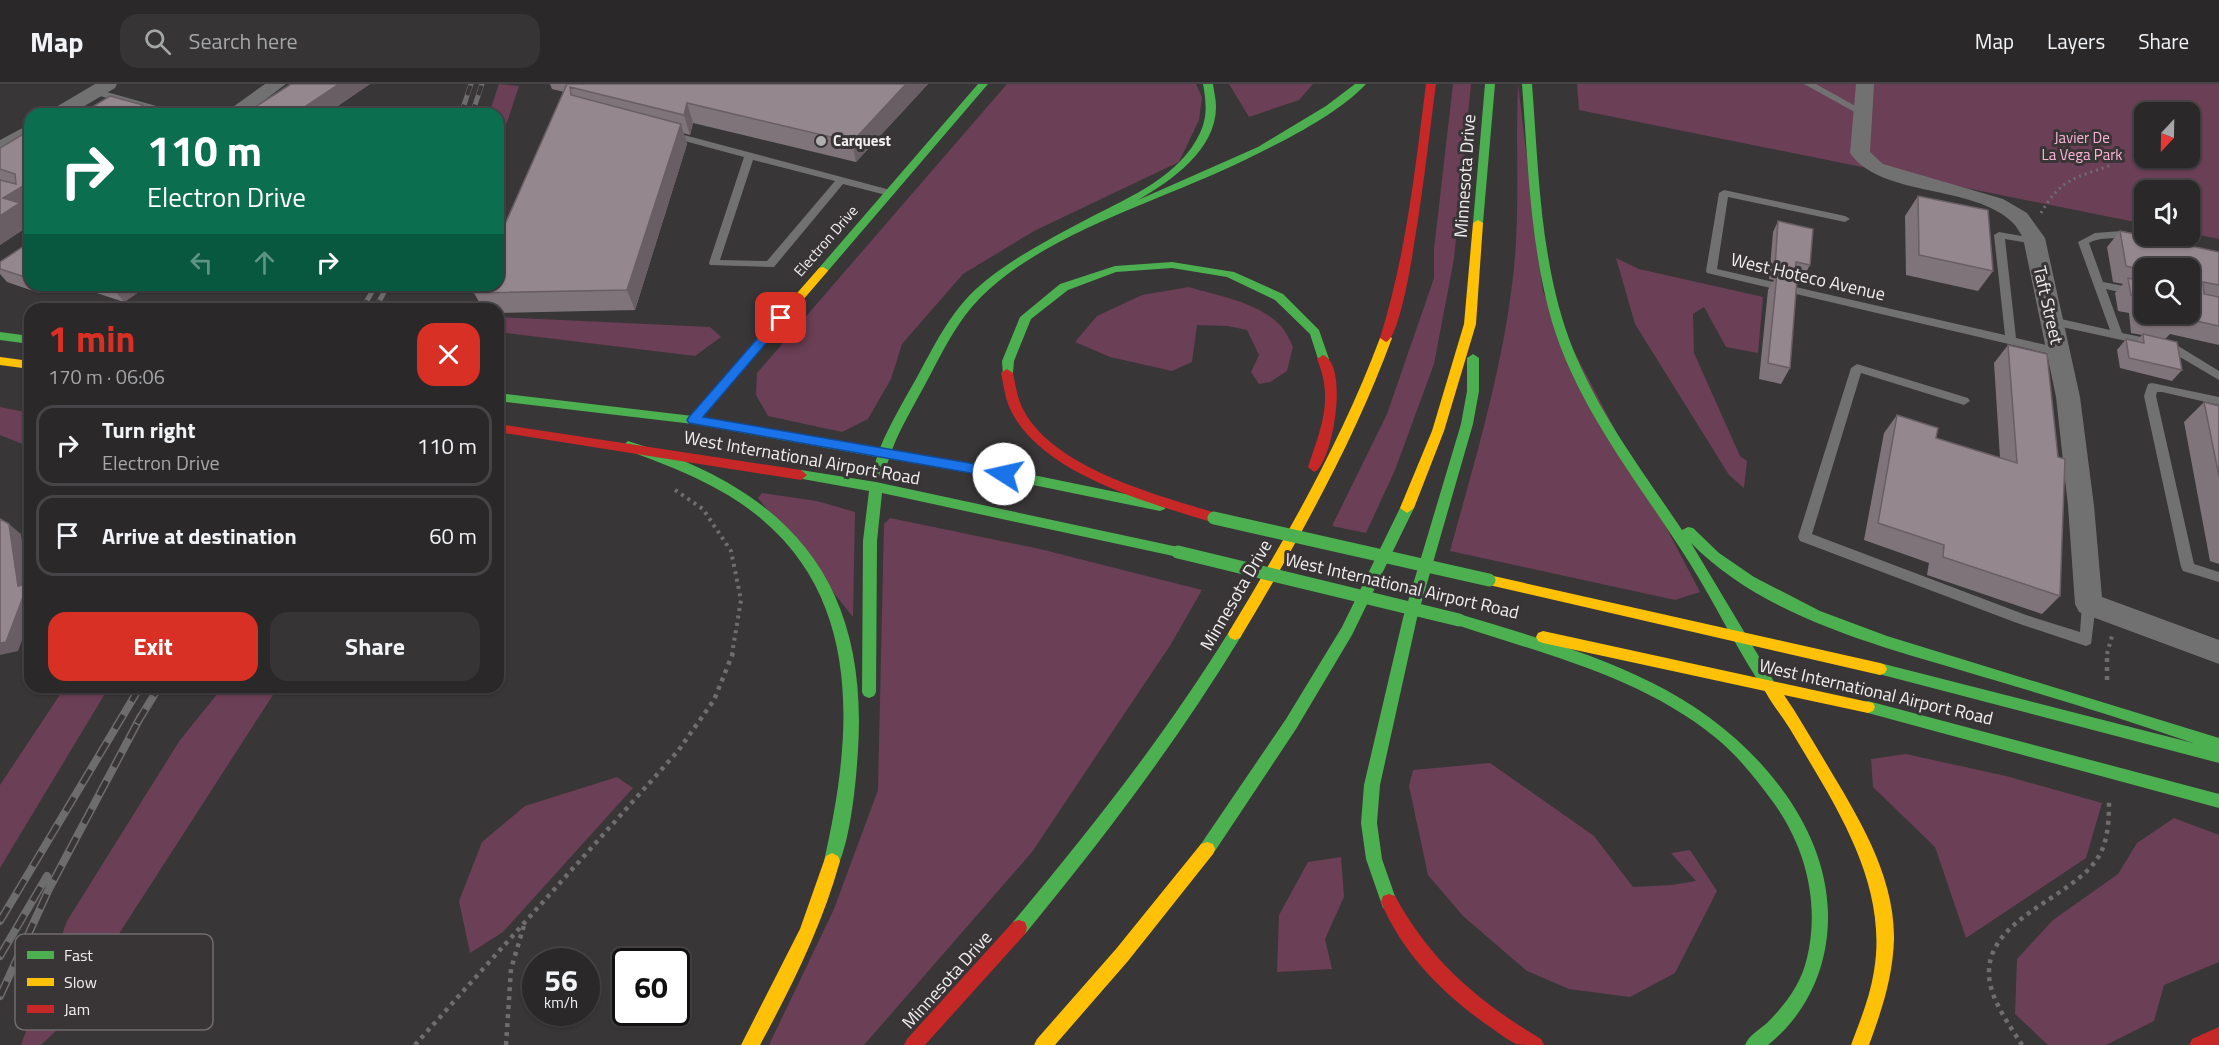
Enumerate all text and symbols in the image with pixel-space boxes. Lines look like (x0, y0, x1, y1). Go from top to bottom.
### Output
search box (120, 14, 540, 68)
text: Map (30, 20, 84, 63)
text: Search here (189, 24, 298, 58)
icon: search (141, 25, 174, 58)
text: Map (1975, 25, 2014, 57)
text: Layers (2047, 25, 2105, 57)
text: Share (2138, 25, 2189, 57)
north arrow (2134, 102, 2200, 168)
map controls (2134, 102, 2200, 324)
street label: Minnesota Drive (1447, 113, 1482, 239)
text: 110 m (147, 118, 262, 182)
park label: Javier De La Vega Park (2041, 126, 2123, 166)
place label: Carquest (833, 129, 892, 152)
icon: right (48, 132, 126, 210)
marker: Carquest (814, 134, 828, 148)
text: Electron Drive (147, 176, 306, 217)
button: sound (2134, 180, 2200, 246)
street label: Electron Drive (788, 200, 863, 282)
icon: left (185, 246, 218, 279)
icon: ahead (248, 246, 281, 279)
icon: right (311, 246, 344, 279)
street label: West Hoteco Avenue (1728, 246, 1888, 307)
button: search (2134, 258, 2200, 324)
street label: Taft Street (2026, 263, 2071, 347)
pin (755, 292, 806, 343)
icon: arrive (764, 301, 797, 334)
text: 1 min (48, 311, 135, 366)
button: close (417, 323, 480, 386)
text: 170 m · 06:06 (48, 361, 165, 392)
text: Turn right (102, 413, 196, 447)
street label: West International Airport Road (682, 423, 922, 492)
icon: right (51, 429, 84, 462)
text: 110 m (417, 429, 477, 463)
position arrow (972, 442, 1036, 506)
text: Electron Drive (102, 447, 220, 478)
icon: arrive (51, 519, 84, 552)
text: Arrive at destination (102, 519, 297, 553)
text: 60 m (429, 519, 477, 553)
street label: Minnesota Drive (1193, 534, 1278, 655)
street label: West International Airport Road (1282, 545, 1522, 626)
button: Exit (48, 612, 258, 681)
button: Share (270, 612, 480, 681)
street label: West International Airport Road (1756, 651, 1996, 732)
street label: Minnesota Drive (895, 925, 998, 1035)
legend (15, 934, 213, 1030)
text: Fast (64, 943, 93, 967)
speed limit sign: 60 (612, 948, 690, 1026)
text: 56 (544, 957, 578, 1003)
text: Slow (64, 970, 97, 994)
text: km/h (544, 991, 578, 1014)
text: Jam (64, 997, 90, 1021)

